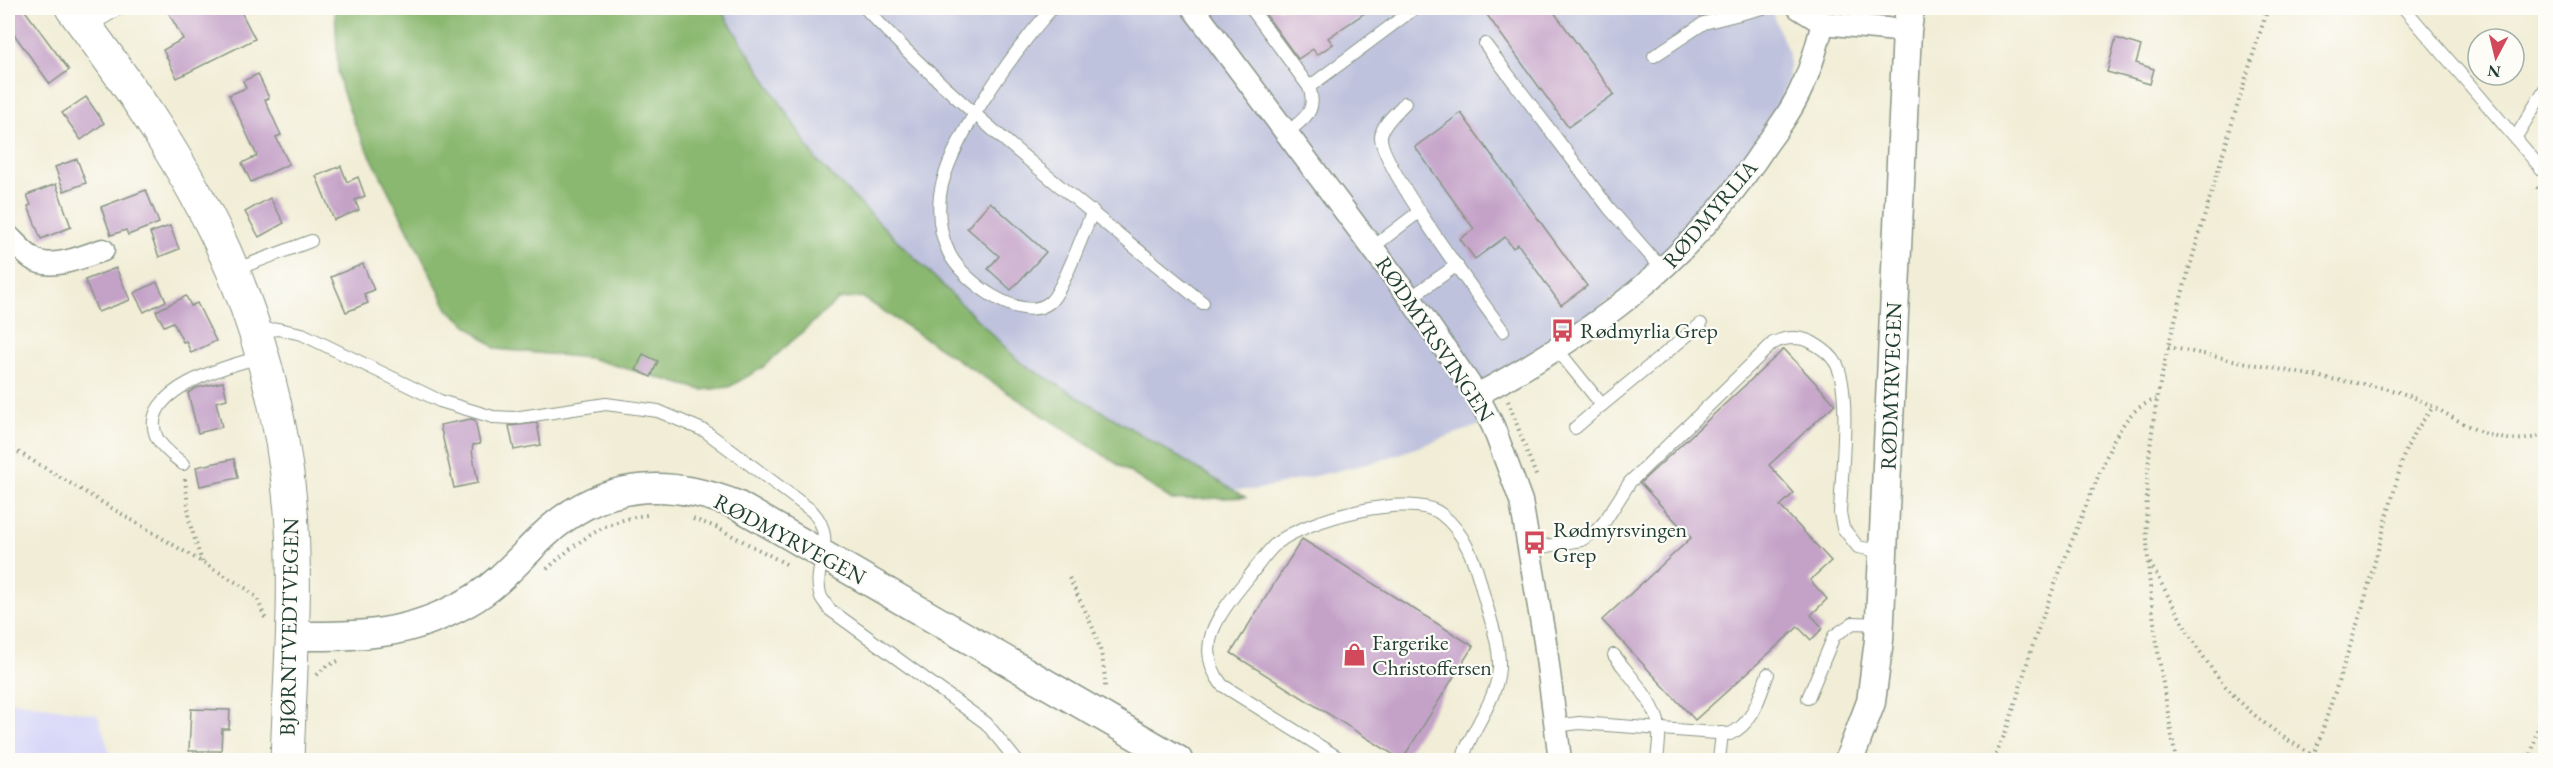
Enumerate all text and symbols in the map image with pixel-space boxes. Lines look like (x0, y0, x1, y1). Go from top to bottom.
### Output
north arrow (2466, 27, 2526, 87)
text: N (2486, 60, 2502, 83)
street label: RØDMYRLIA (1656, 153, 1764, 274)
street label: RØDMYRSVINGEN (1369, 251, 1501, 428)
street label: RØDMYRVEGEN (1874, 301, 1908, 470)
place label: Rødmyrlia Grep (1580, 316, 1718, 345)
bus stop icon: Rødmyrlia Grep (1549, 317, 1575, 343)
street label: RØDMYRVEGEN (709, 487, 871, 592)
place label: Rødmyrsvingen Grep (1553, 515, 1688, 569)
street label: BJØRNTVEDTVEGEN (273, 517, 305, 736)
bus stop icon: Rødmyrsvingen Grep (1522, 529, 1548, 555)
place label: Fargerike Christoffersen (1372, 628, 1492, 682)
shop icon: Fargerike Christoffersen (1341, 642, 1367, 668)

